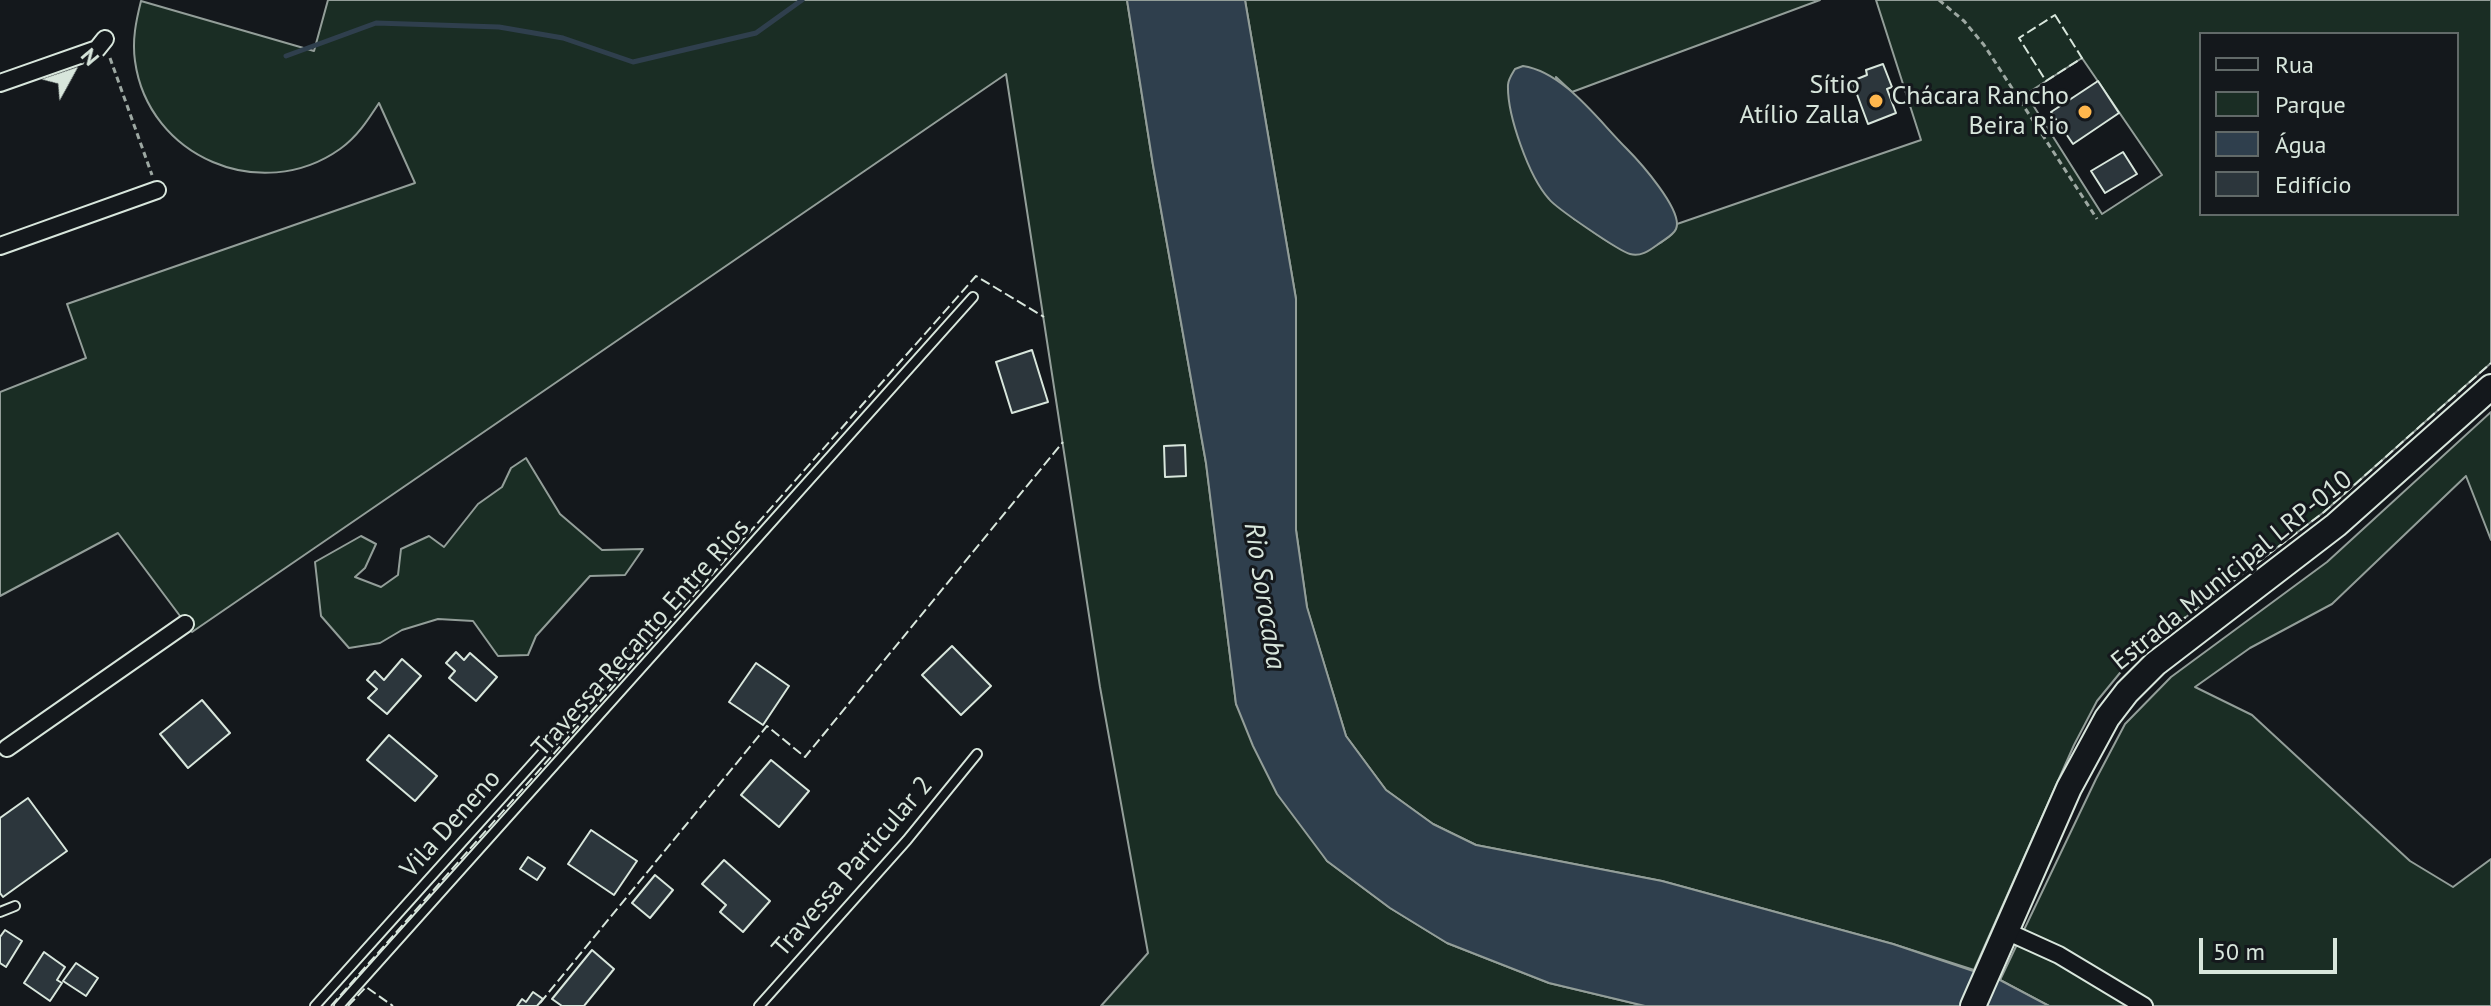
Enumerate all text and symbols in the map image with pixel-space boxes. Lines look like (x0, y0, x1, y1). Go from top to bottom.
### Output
north arrow (32, 32, 112, 112)
legend (2199, 32, 2459, 216)
text: N (75, 42, 106, 71)
text: Rua (2275, 49, 2314, 80)
place label: Sítio Atílio Zalla (1739, 70, 1860, 132)
place label: Chácara Rancho Beira Rio (1892, 81, 2069, 142)
text: Parque (2275, 89, 2346, 120)
marker: Sítio Atílio Zalla (1867, 92, 1885, 110)
marker: Chácara Rancho Beira Rio (2076, 103, 2094, 121)
text: Água (2275, 129, 2326, 160)
text: Edifício (2275, 169, 2351, 200)
street label: Estrada Municipal LRP-010 (2105, 464, 2359, 678)
street label: Travessa Recanto Entre Rios (526, 513, 756, 763)
water label: Rio Sorocaba (1236, 520, 1292, 672)
street label: Vila Deneno (394, 763, 508, 885)
street label: Travessa Particular 2 (766, 770, 940, 964)
scale bar (2203, 922, 2341, 972)
text: 50 m (2213, 936, 2265, 967)

